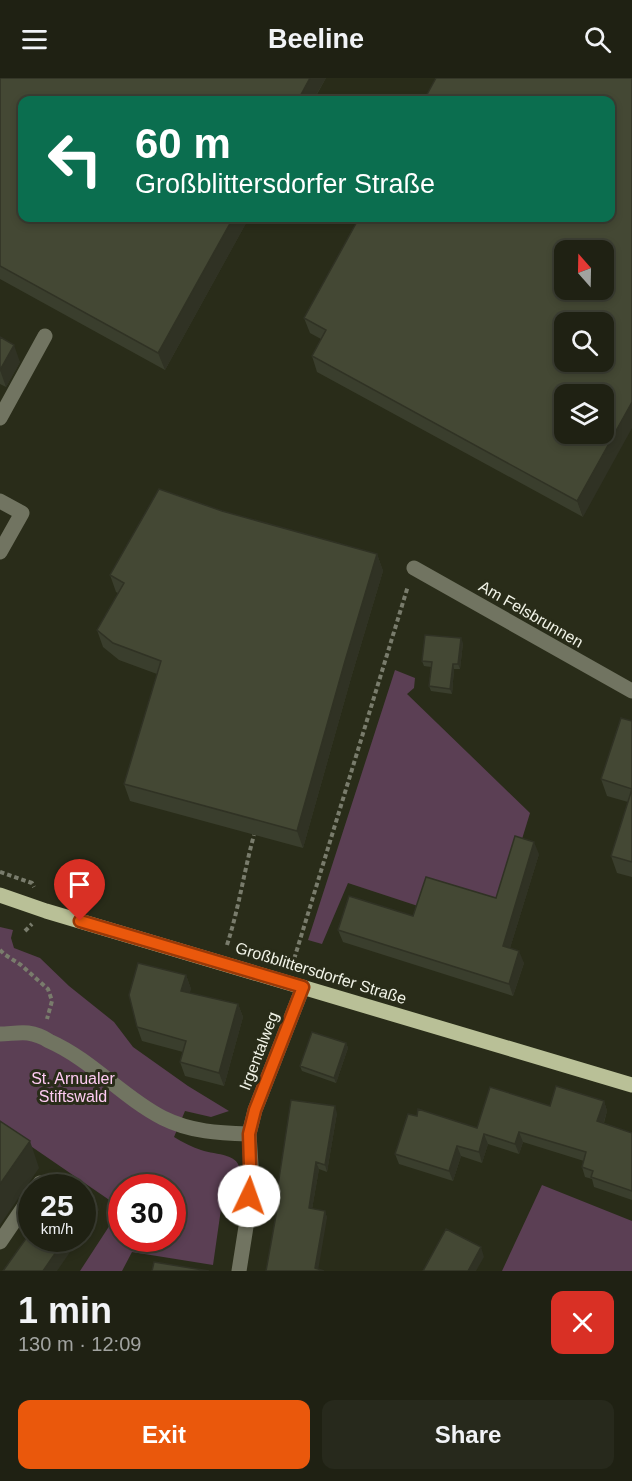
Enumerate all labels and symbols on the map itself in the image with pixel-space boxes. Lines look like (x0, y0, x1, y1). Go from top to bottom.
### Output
north arrow (554, 240, 614, 300)
street label: Am Felsbrunnen (476, 577, 586, 651)
pin (54, 859, 105, 921)
street label: Großblittersdorfer Straße (233, 939, 409, 1007)
street label: Irgentalweg (236, 1009, 282, 1093)
park label: St. Arnualer Stiftswald (31, 1070, 115, 1105)
position arrow (217, 1164, 281, 1228)
speed limit sign: 30 (108, 1174, 186, 1252)

